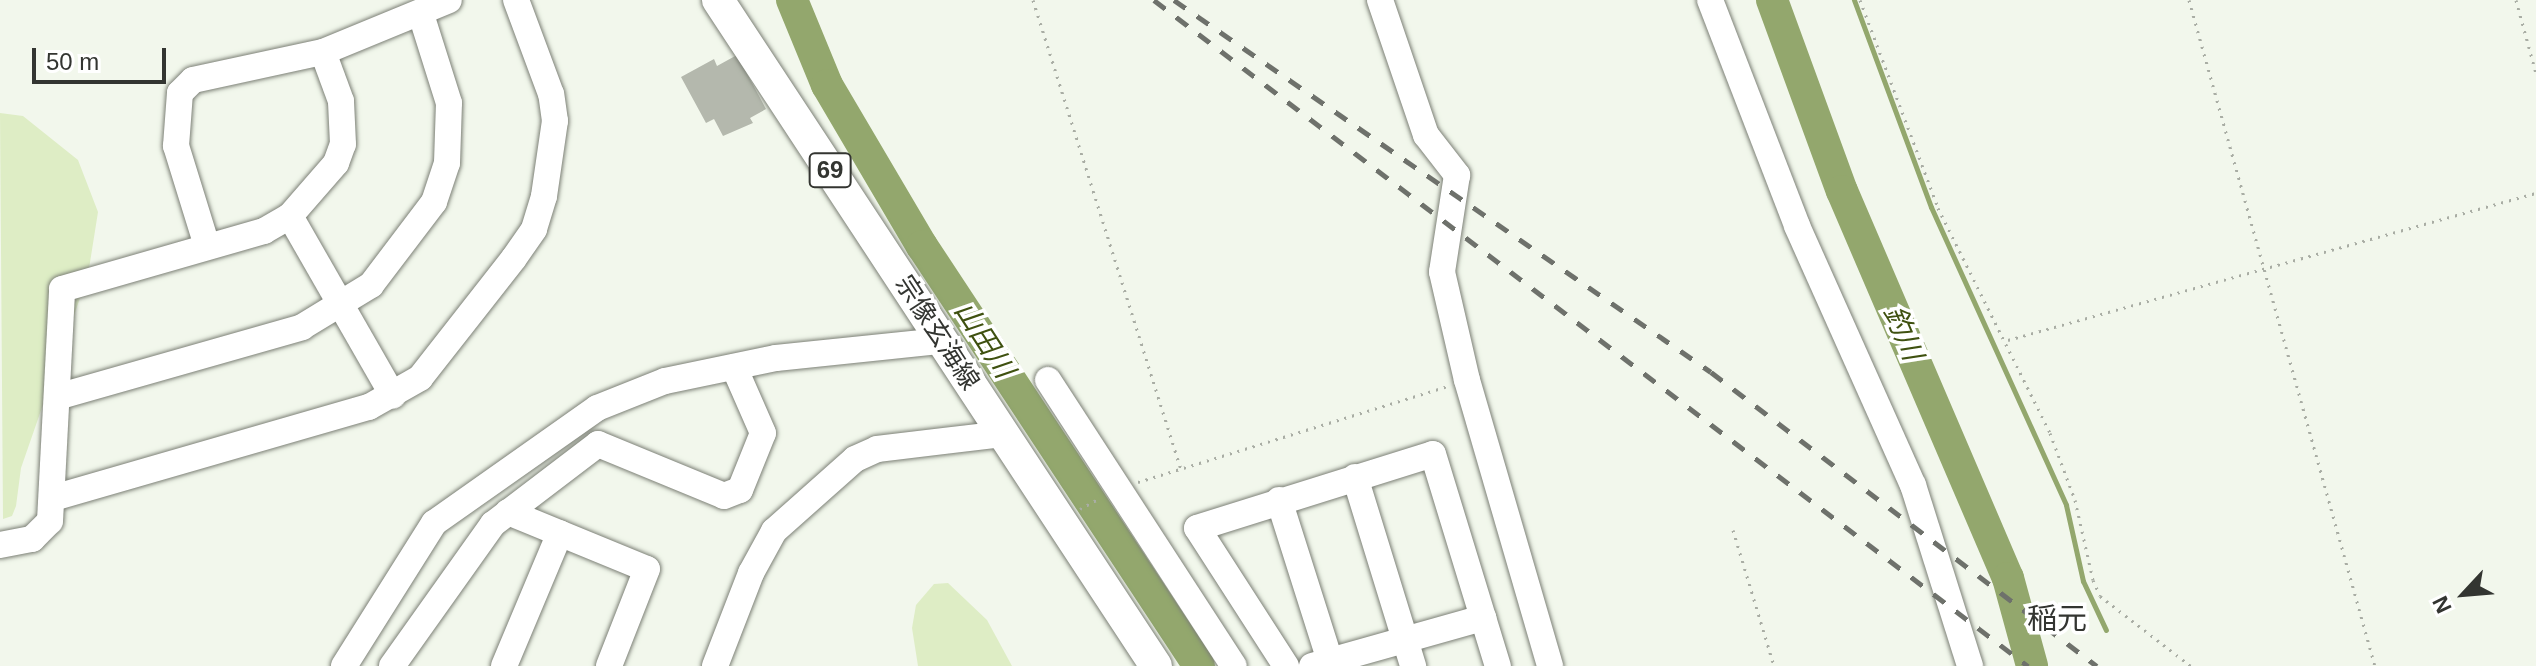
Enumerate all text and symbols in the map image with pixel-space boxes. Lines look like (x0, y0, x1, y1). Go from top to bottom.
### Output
scale bar (36, 32, 170, 82)
text: 50 m (46, 48, 99, 75)
road number: 69 (808, 150, 852, 190)
street label: 宗像玄海線 (889, 270, 985, 396)
water label: 山田川 (947, 296, 1021, 384)
water label: 釣川 (1877, 301, 1929, 365)
north arrow (2424, 554, 2504, 634)
text: N (2427, 592, 2457, 617)
district label: 稲元 (2027, 601, 2087, 637)

